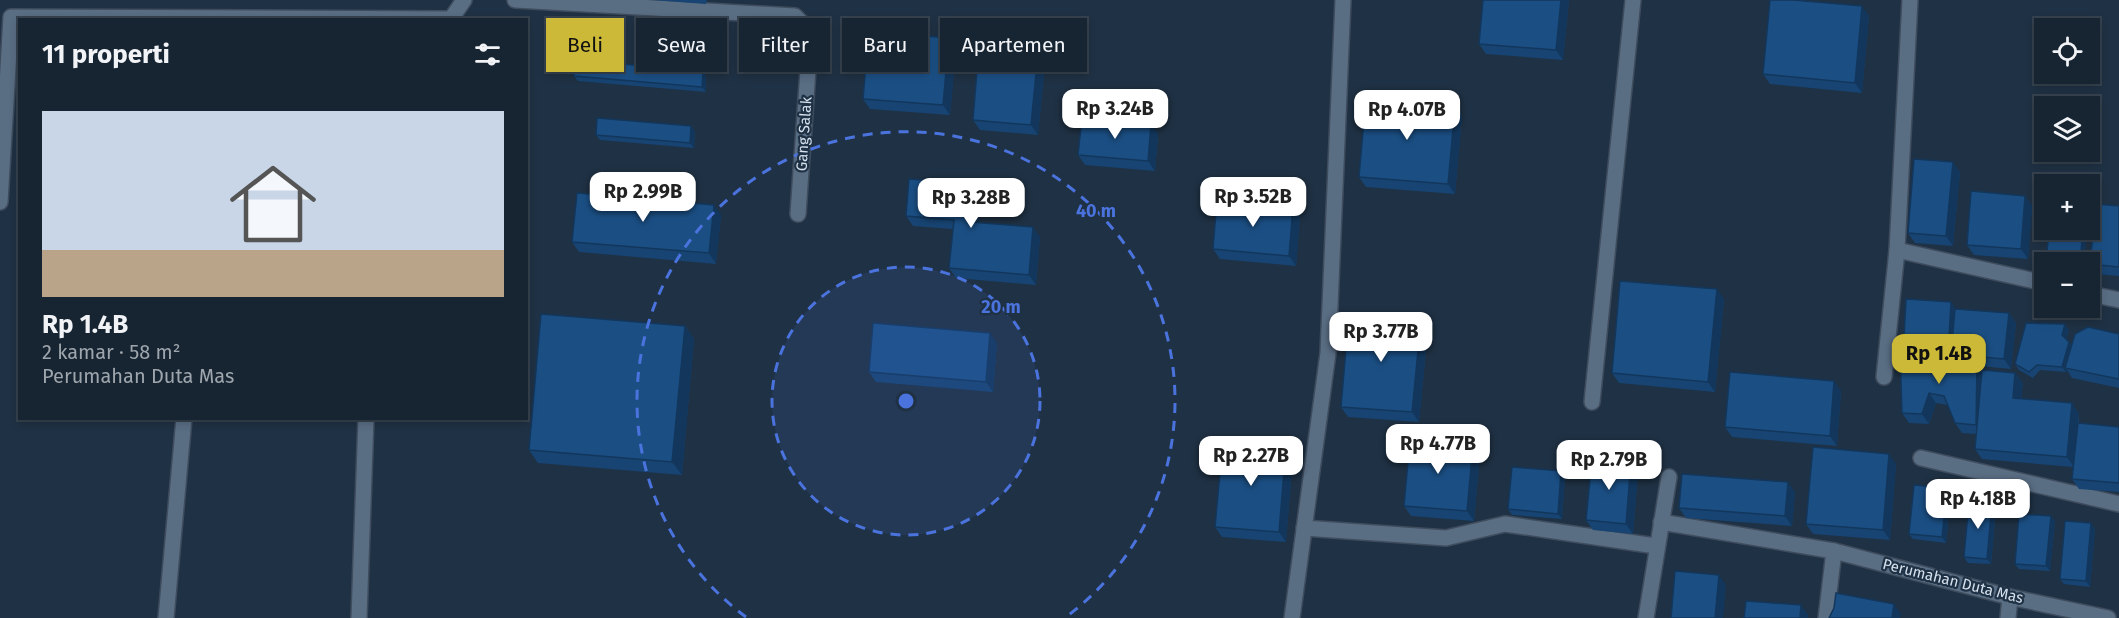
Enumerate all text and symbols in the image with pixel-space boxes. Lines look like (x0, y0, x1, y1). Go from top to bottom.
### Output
chip: Beli (546, 18, 624, 72)
chip: Sewa (636, 18, 727, 72)
chip: Filter (739, 18, 830, 72)
chip: Baru (842, 18, 928, 72)
chip: Apartemen (940, 18, 1087, 72)
map controls (2034, 18, 2100, 318)
button: locate (2034, 18, 2100, 84)
icon: filters (471, 38, 504, 71)
text: 11 properti (42, 39, 170, 70)
pin: Rp 3.24B (1053, 89, 1177, 140)
pin: Rp 4.07B (1345, 90, 1469, 141)
street label: Gang Salak (792, 96, 816, 172)
text: Rp 3.24B (1076, 96, 1154, 120)
button: layers (2034, 96, 2100, 162)
text: Rp 4.07B (1368, 97, 1446, 121)
icon: home (219, 150, 327, 258)
pin: Rp 2.99B (581, 172, 705, 223)
button: + (2034, 174, 2100, 240)
pin: Rp 3.52B (1191, 177, 1315, 228)
pin: Rp 3.28B (909, 178, 1033, 229)
text: Rp 2.99B (604, 179, 682, 203)
text: Rp 3.52B (1214, 184, 1292, 208)
text: Rp 3.28B (932, 185, 1010, 209)
text: 40 m (1076, 200, 1116, 222)
button: − (2034, 252, 2100, 318)
text: 20 m (981, 296, 1021, 318)
text: Rp 1.4B (42, 309, 128, 340)
pin: Rp 3.77B (1319, 312, 1443, 363)
text: Rp 3.77B (1343, 319, 1419, 343)
pin: Rp 1.4B (1884, 334, 1994, 385)
text: 2 kamar · 58 m² (42, 340, 181, 364)
text: Rp 1.4B (1906, 341, 1972, 365)
text: Perumahan Duta Mas (42, 364, 234, 388)
centre of rings (896, 391, 916, 411)
pin: Rp 4.77B (1376, 424, 1500, 475)
text: Rp 4.77B (1400, 431, 1476, 455)
pin: Rp 2.27B (1189, 436, 1313, 487)
pin: Rp 2.79B (1547, 440, 1671, 491)
text: Rp 2.27B (1213, 443, 1289, 467)
text: Rp 2.79B (1571, 447, 1647, 471)
pin: Rp 4.18B (1916, 479, 2040, 530)
text: Rp 4.18B (1940, 486, 2016, 510)
street label: Perumahan Duta Mas (1881, 555, 2025, 607)

